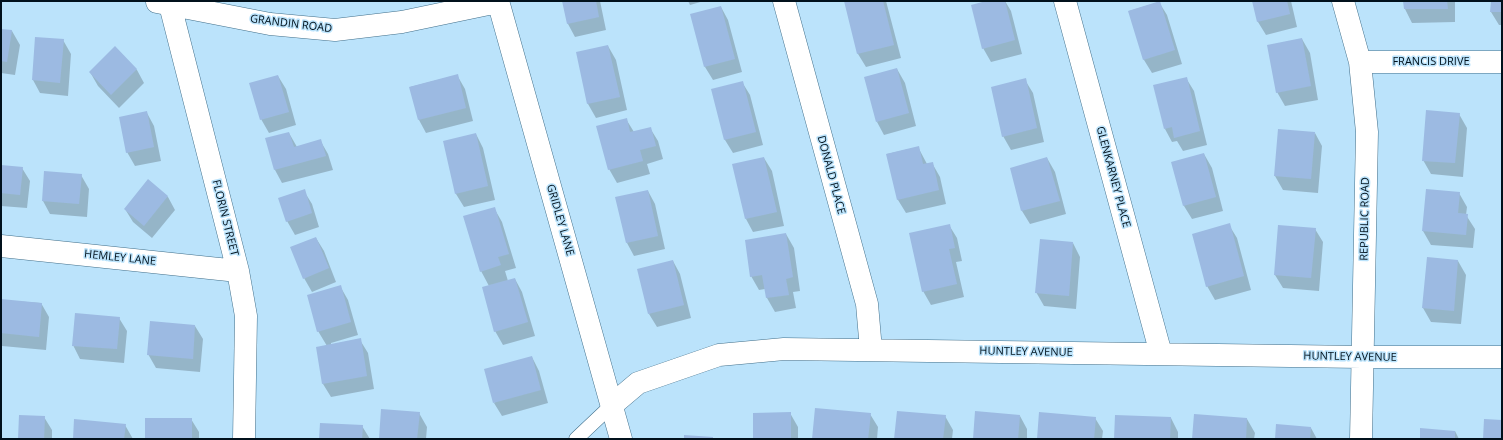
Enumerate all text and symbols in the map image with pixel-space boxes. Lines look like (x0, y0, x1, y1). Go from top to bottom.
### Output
street label: GRANDIN ROAD (249, 12, 333, 36)
street label: FRANCIS DRIVE (1392, 55, 1470, 69)
street label: GLENKARNEY PLACE (1093, 125, 1133, 229)
street label: DONALD PLACE (814, 134, 848, 216)
street label: REPUBLIC ROAD (1358, 177, 1372, 261)
street label: FLORIN STREET (209, 178, 241, 258)
street label: GRIDLEY LANE (543, 183, 577, 257)
street label: HEMLEY LANE (83, 248, 157, 268)
street label: HUNTLEY AVENUE (979, 345, 1073, 359)
street label: HUNTLEY AVENUE (1303, 350, 1397, 364)

